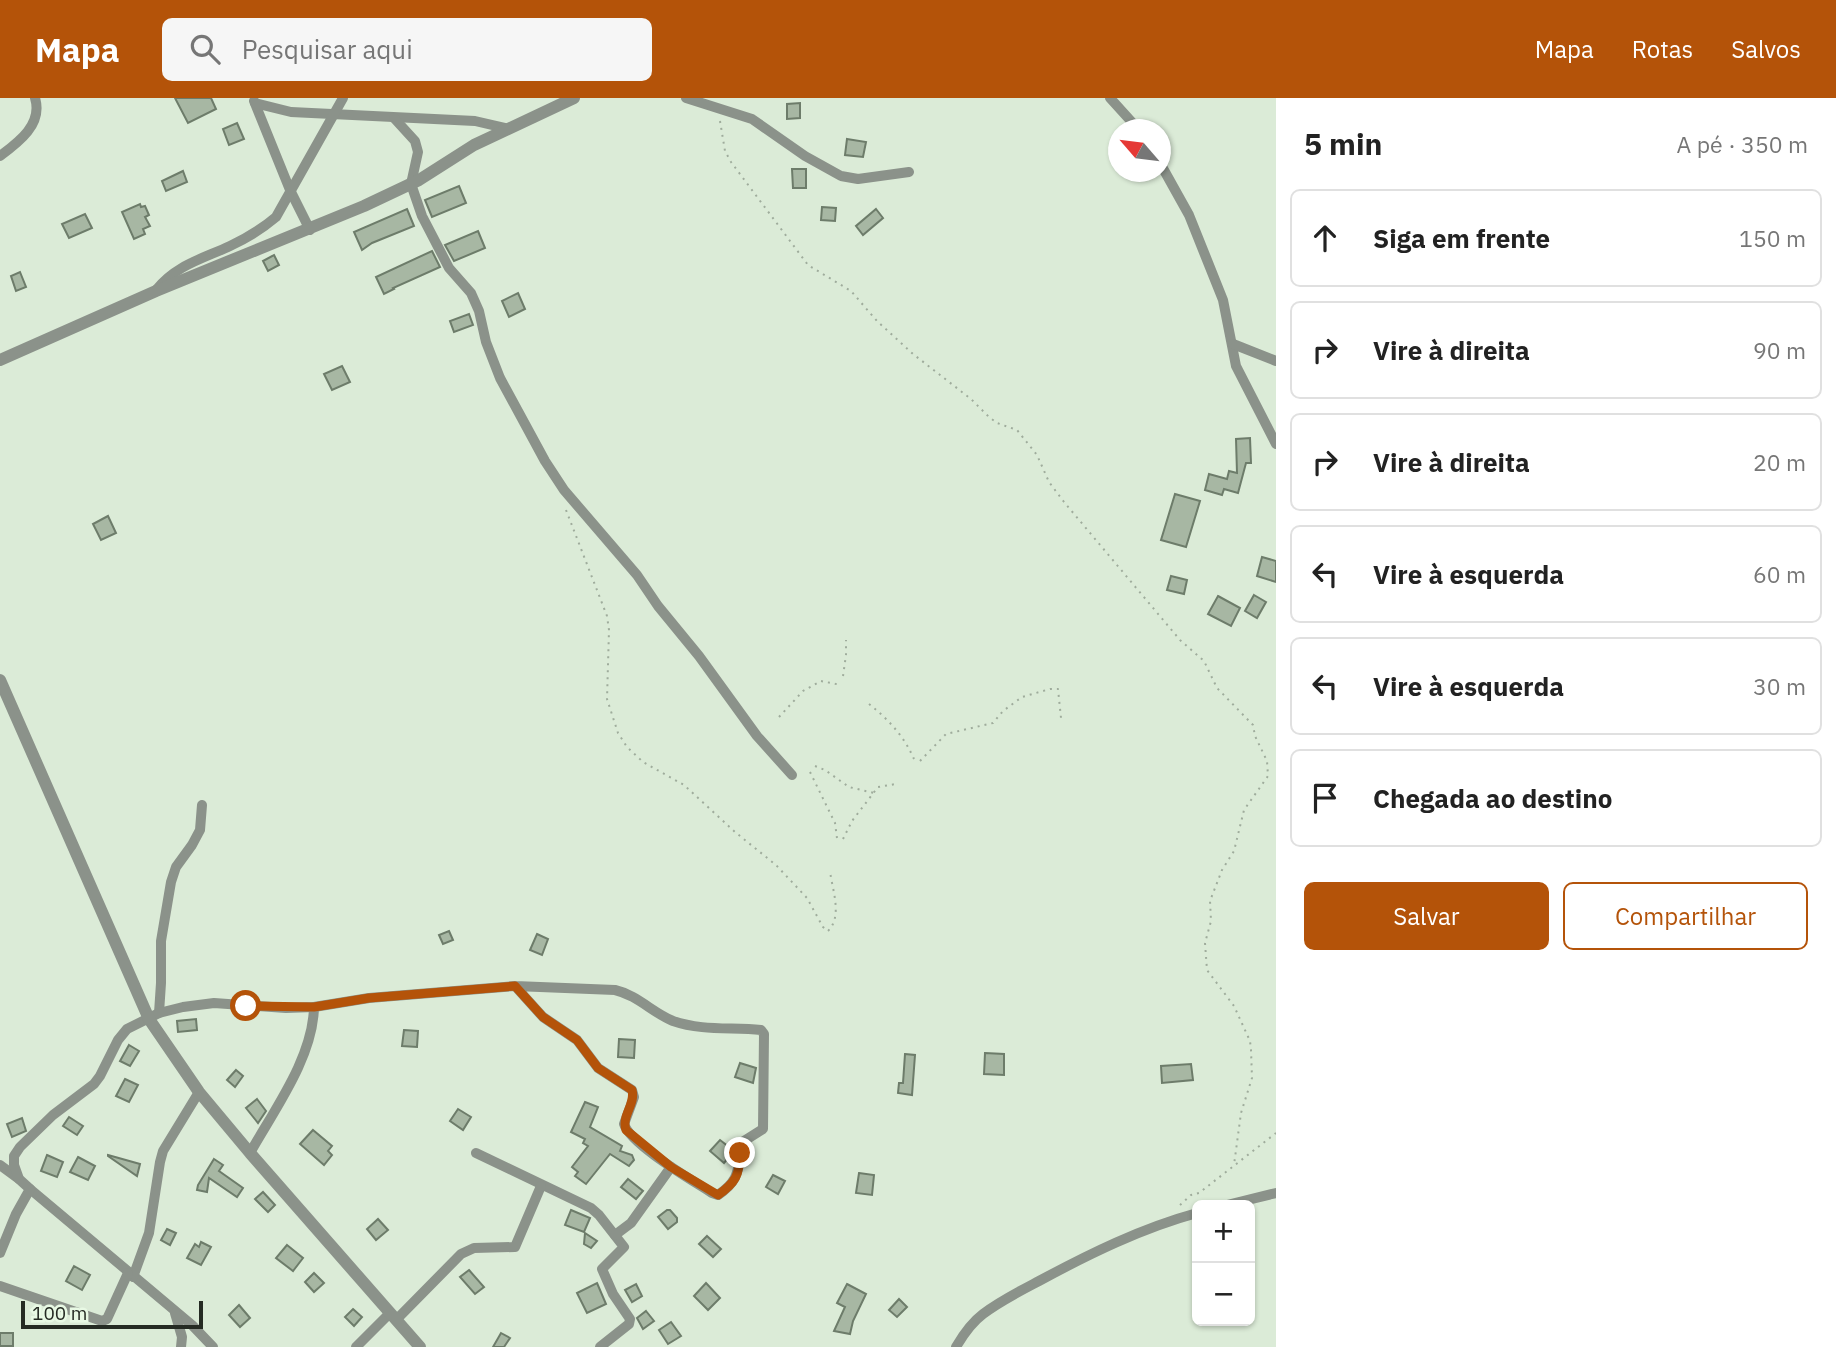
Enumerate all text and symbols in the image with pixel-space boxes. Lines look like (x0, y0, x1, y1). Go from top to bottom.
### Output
search box (162, 18, 652, 81)
text: Mapa (35, 28, 120, 71)
icon: search (186, 30, 224, 68)
text: Pesquisar aqui (242, 32, 413, 66)
text: Mapa (1535, 33, 1594, 65)
text: Rotas (1632, 33, 1693, 65)
text: Salvos (1731, 33, 1801, 65)
north arrow (1108, 119, 1171, 182)
text: 5 min (1304, 124, 1382, 163)
text: A pé · 350 m (1677, 129, 1808, 159)
icon: ahead (1306, 219, 1344, 257)
text: Siga em frente (1373, 221, 1550, 255)
text: 150 m (1739, 223, 1806, 253)
icon: right (1306, 331, 1344, 369)
text: Vire à direita (1373, 333, 1530, 367)
text: 90 m (1753, 335, 1806, 365)
icon: right (1306, 443, 1344, 481)
text: Vire à direita (1373, 445, 1530, 479)
text: 20 m (1753, 447, 1806, 477)
icon: left (1306, 555, 1344, 593)
text: Vire à esquerda (1373, 557, 1564, 591)
text: 60 m (1753, 559, 1806, 589)
icon: left (1306, 667, 1344, 705)
text: Vire à esquerda (1373, 669, 1564, 703)
text: 30 m (1753, 671, 1806, 701)
icon: arrive (1306, 779, 1344, 817)
text: Chegada ao destino (1373, 781, 1612, 815)
button: Salvar (1304, 882, 1549, 950)
button: Compartilhar (1563, 882, 1808, 950)
route start (230, 990, 261, 1021)
route end (724, 1137, 755, 1168)
map controls (1192, 1200, 1255, 1326)
button: + (1192, 1200, 1255, 1263)
button: − (1192, 1263, 1255, 1326)
scale bar (21, 1298, 203, 1330)
text: 100 m (32, 1301, 87, 1325)

